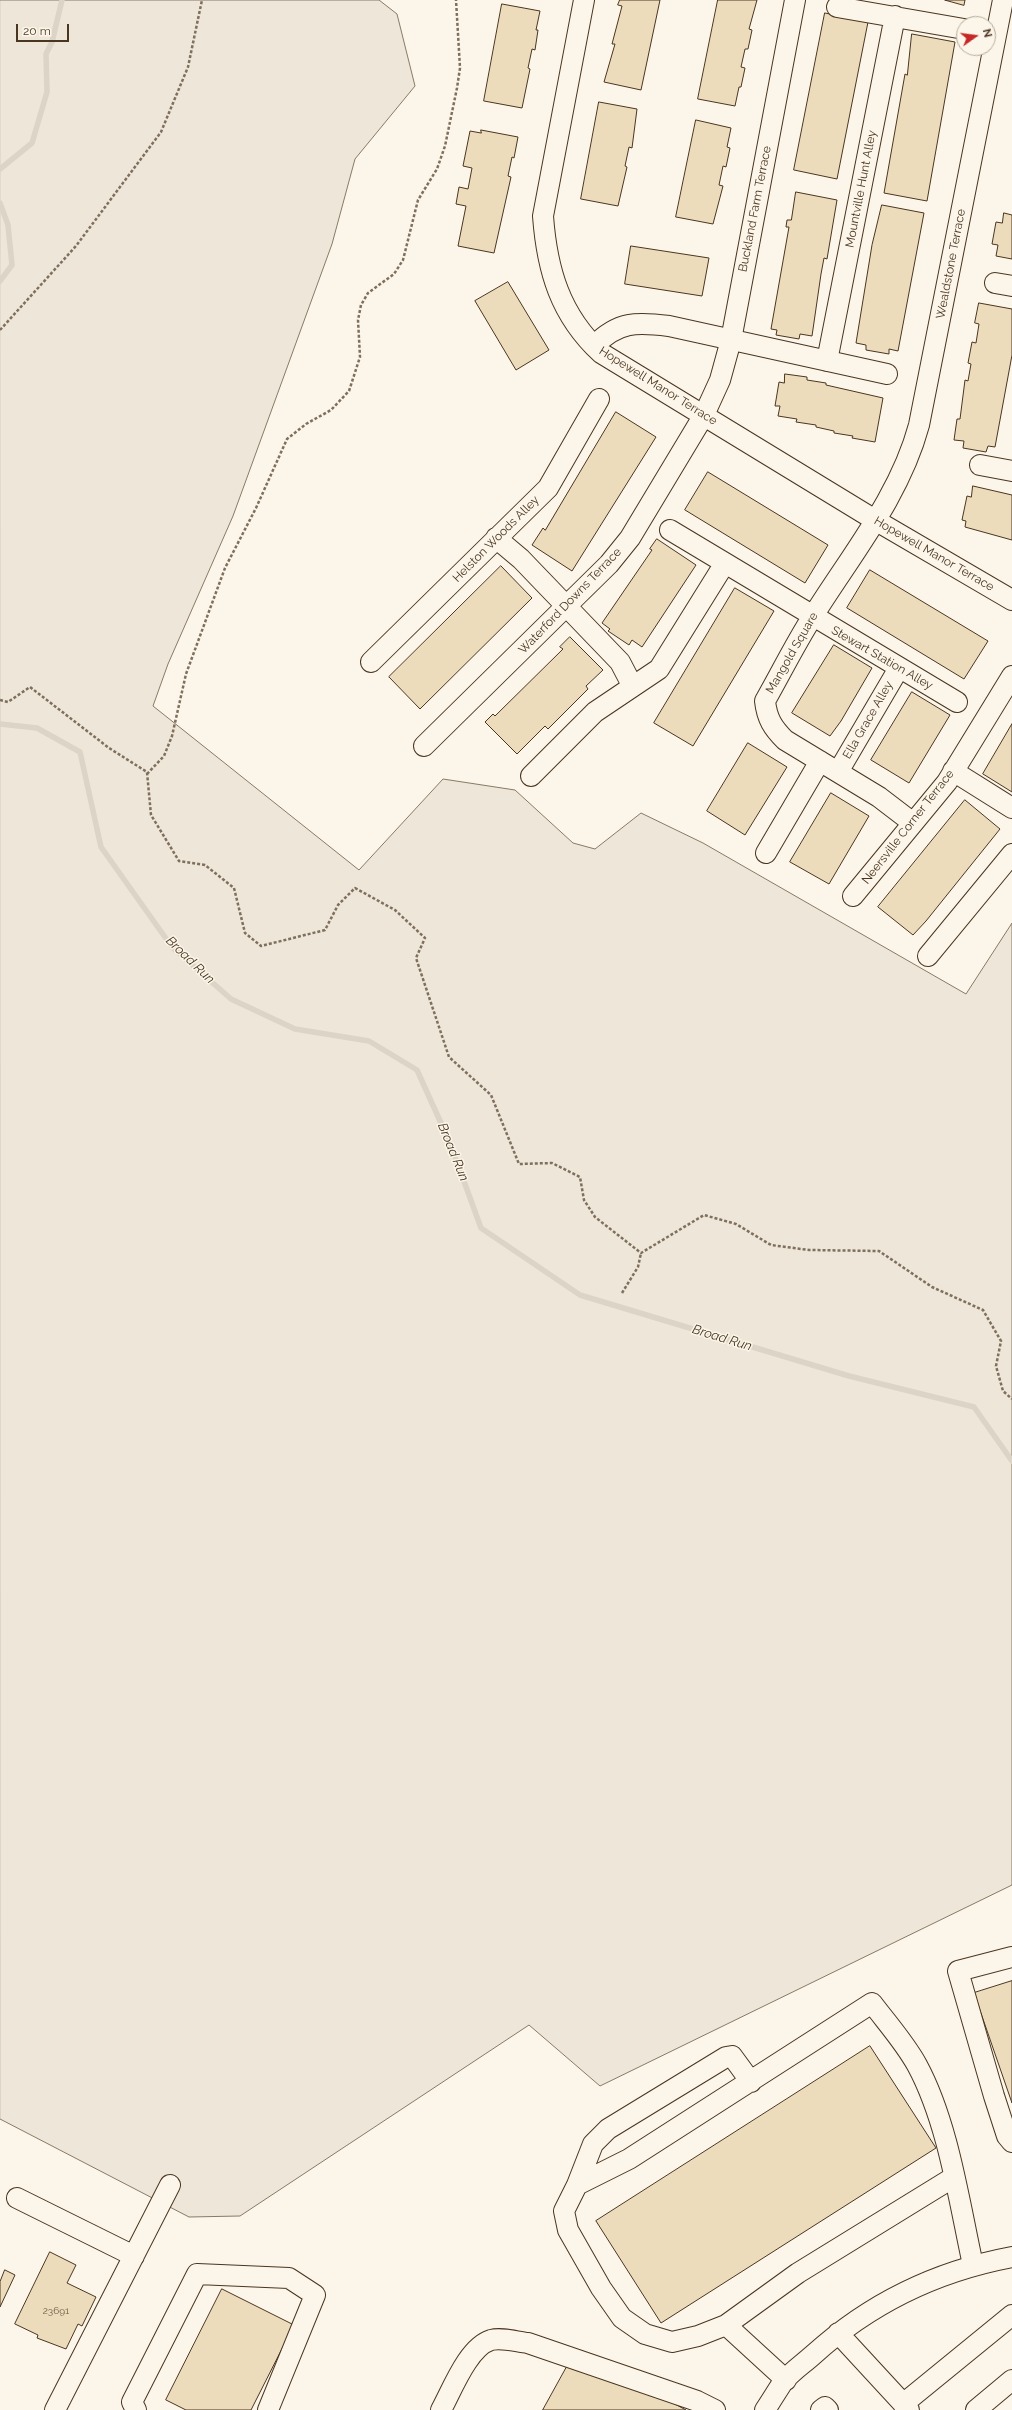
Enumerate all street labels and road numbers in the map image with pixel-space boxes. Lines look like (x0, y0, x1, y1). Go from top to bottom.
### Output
street label: Mountville Hunt Alley (843, 129, 879, 249)
street label: Buckland Farm Terrace (736, 145, 774, 273)
street label: Wealdstone Terrace (933, 208, 969, 320)
street label: Hopewell Manor Terrace (596, 344, 720, 428)
street label: Helston Woods Alley (450, 493, 542, 585)
street label: Hopewell Manor Terrace (871, 514, 997, 594)
street label: Waterford Downs Terrace (516, 545, 624, 657)
street label: Mangold Square (763, 610, 821, 696)
street label: Stewart Station Alley (829, 623, 935, 693)
street label: Ella Grace Alley (840, 679, 896, 761)
street label: Neersville Corner Terrace (859, 767, 957, 887)

